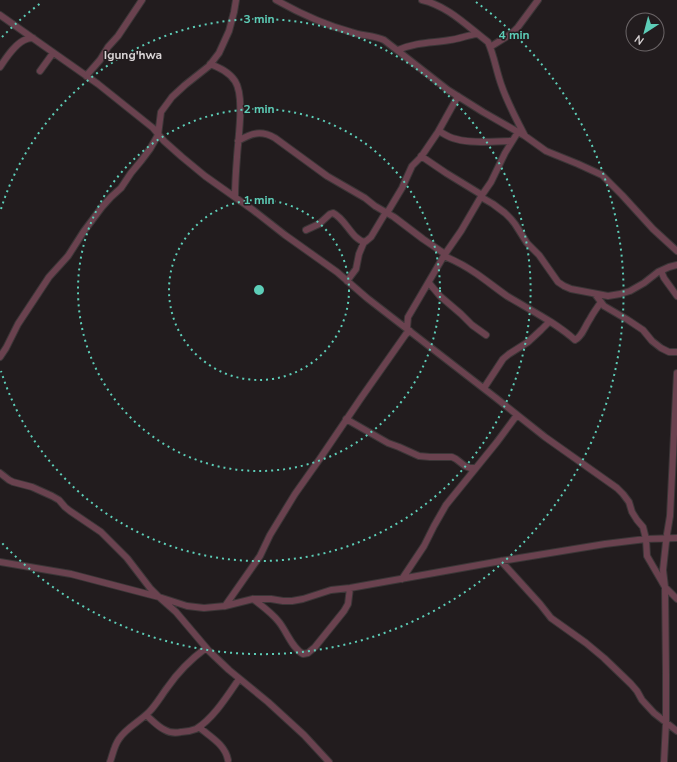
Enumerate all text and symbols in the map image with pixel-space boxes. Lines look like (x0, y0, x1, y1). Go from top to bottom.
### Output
text: 3 min (243, 11, 275, 27)
north arrow (625, 12, 665, 52)
text: 4 min (498, 27, 530, 43)
text: N (632, 31, 647, 48)
district label: Igung'hwa (104, 47, 162, 63)
text: 2 min (243, 101, 275, 117)
text: 1 min (243, 192, 275, 208)
centre of rings (252, 283, 266, 297)

